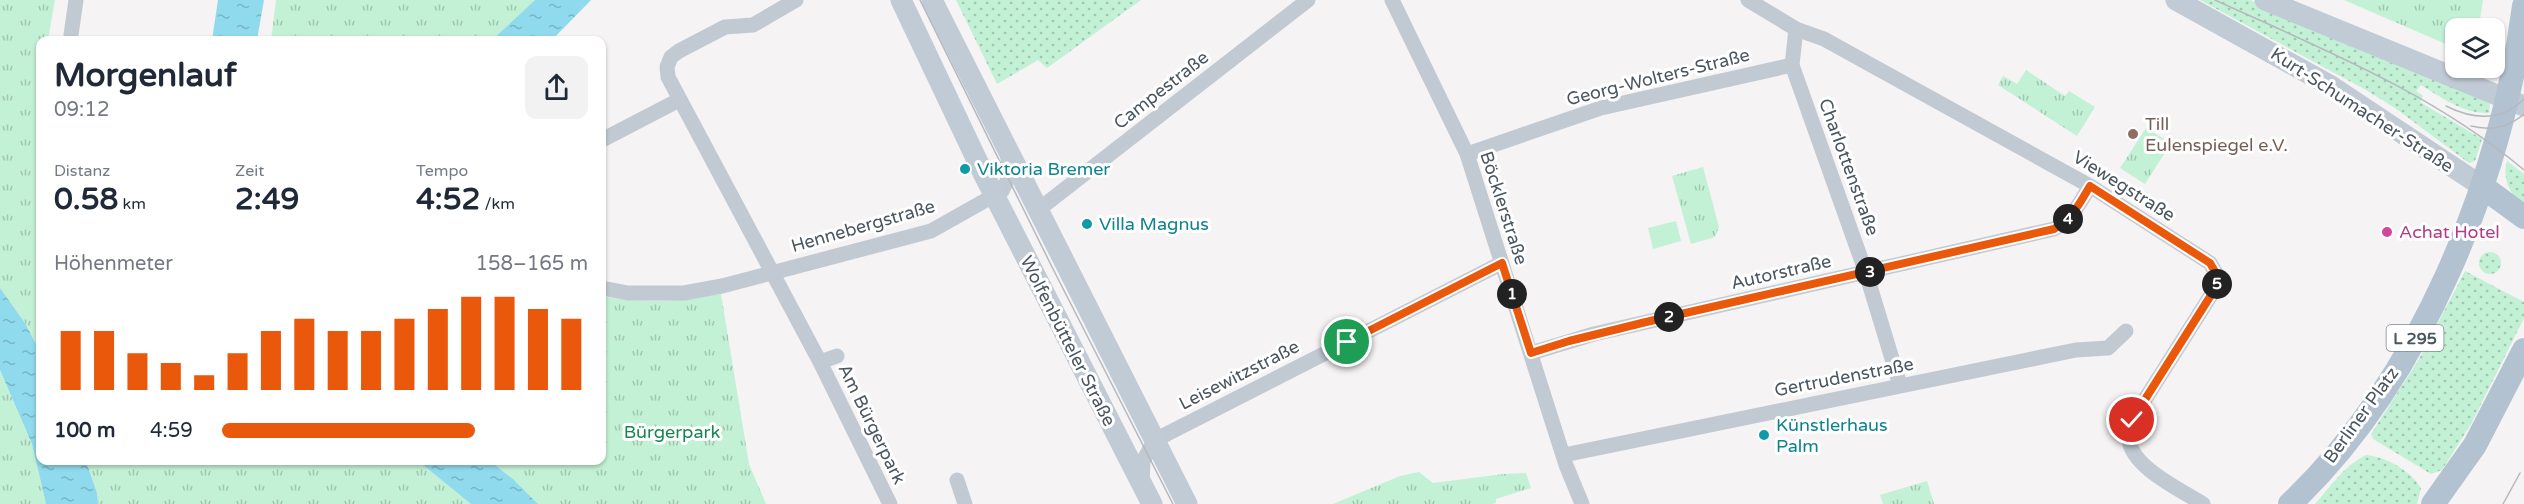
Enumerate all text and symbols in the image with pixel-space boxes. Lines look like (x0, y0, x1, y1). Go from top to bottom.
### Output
map controls (2445, 18, 2505, 78)
button: layers (2445, 18, 2505, 78)
street label: Kurt-Schumacher-Straße (2267, 43, 2457, 177)
street label: Georg-Wolters-Straße (1564, 44, 1752, 110)
street label: Campestraße (1109, 46, 1213, 134)
text: Morgenlauf (54, 56, 237, 95)
button: share (525, 56, 588, 119)
street label: Charlottenstraße (1814, 95, 1884, 239)
text: 09:12 (54, 98, 109, 122)
place label: Till Eulenspiegel e.V. (2145, 113, 2288, 156)
marker: Till Eulenspiegel e.V. (2126, 127, 2140, 141)
street label: Viewegstraße (2069, 146, 2179, 226)
street label: Böcklerstraße (1475, 149, 1533, 267)
place label: Viktoria Bremer (977, 158, 1110, 180)
text: Distanz (54, 161, 110, 181)
text: Zeit (235, 161, 264, 181)
text: Tempo (416, 161, 468, 181)
marker: Viktoria Bremer (958, 162, 972, 176)
text: 0.58 (54, 181, 118, 218)
text: 2:49 (235, 181, 299, 218)
text: 4:52 (416, 181, 480, 218)
text: km (118, 194, 146, 214)
text: /km (480, 194, 515, 214)
street label: Hennebergstraße (788, 195, 938, 257)
pin: 4 (2053, 204, 2083, 234)
text: 4 (2063, 209, 2073, 229)
place label: Villa Magnus (1099, 213, 1209, 235)
marker: Villa Magnus (1080, 217, 1094, 231)
place label: Achat Hotel (2399, 221, 2500, 243)
marker: Achat Hotel (2380, 225, 2394, 239)
street label: Autorstraße (1729, 250, 1833, 294)
text: Höhenmeter (54, 252, 173, 276)
text: 158–165 m (475, 252, 588, 276)
street label: Wolfenbütteler Straße (1015, 252, 1121, 430)
pin: 3 (1855, 257, 1885, 287)
text: 3 (1865, 262, 1875, 282)
pin: 5 (2202, 269, 2232, 299)
text: 5 (2212, 274, 2222, 294)
pin: 1 (1497, 279, 1527, 309)
text: 1 (1507, 284, 1517, 304)
pin: 2 (1654, 302, 1684, 332)
text: 2 (1664, 307, 1674, 327)
pin (1321, 316, 1372, 367)
icon: arrive (1330, 325, 1363, 358)
road number: L 295 (2386, 325, 2444, 351)
street label: Leisewitzstraße (1175, 335, 1303, 415)
street label: Gertrudenstraße (1772, 353, 1916, 401)
street label: Am Bürgerpark (833, 360, 911, 488)
street label: Berliner Platz (2319, 363, 2403, 467)
pin (2106, 394, 2157, 445)
icon: check (2115, 403, 2148, 436)
place label: Künstlerhaus Palm (1776, 414, 1888, 457)
text: 100 m (54, 419, 115, 443)
text: 4:59 (150, 419, 193, 443)
park label: Bürgerpark (624, 421, 720, 443)
marker: Künstlerhaus Palm (1757, 428, 1771, 442)

